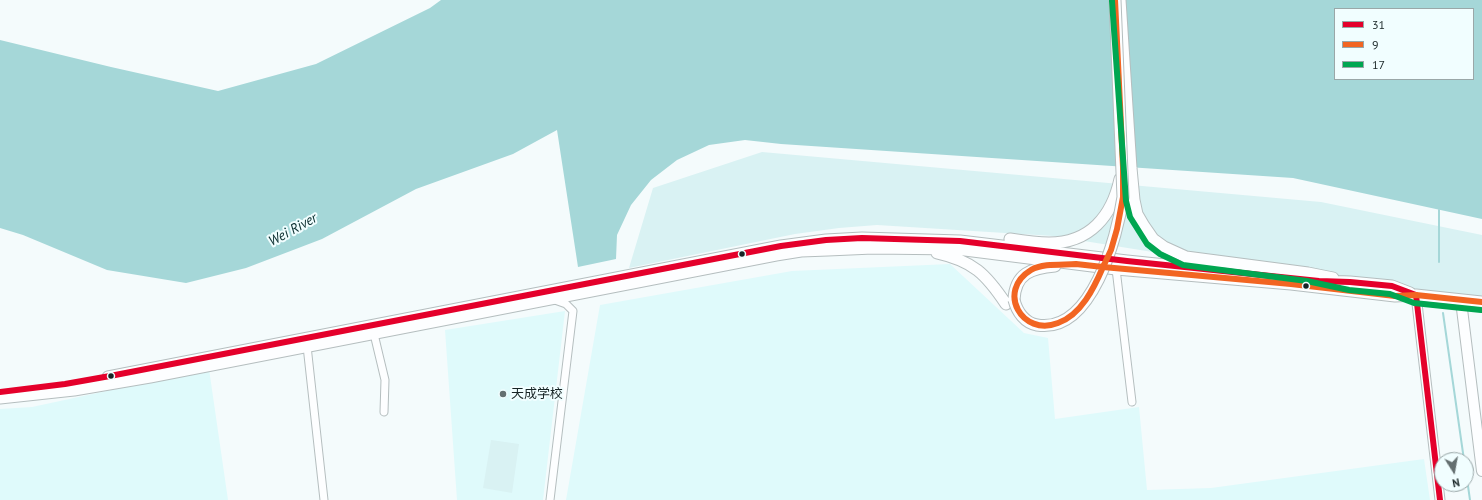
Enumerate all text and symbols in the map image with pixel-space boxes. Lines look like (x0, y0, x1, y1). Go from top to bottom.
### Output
legend (1334, 8, 1474, 80)
text: 31 (1372, 17, 1385, 32)
text: 9 (1372, 37, 1379, 52)
text: 17 (1372, 57, 1385, 72)
water label: Wei River (266, 210, 320, 250)
unlabelled marker (737, 249, 747, 259)
unlabelled marker (1301, 281, 1311, 291)
unlabelled marker (106, 371, 116, 381)
place label: 天成学校 (511, 386, 563, 402)
marker: 天成学校 (498, 389, 508, 399)
north arrow (1434, 452, 1474, 492)
text: N (1451, 475, 1461, 490)

